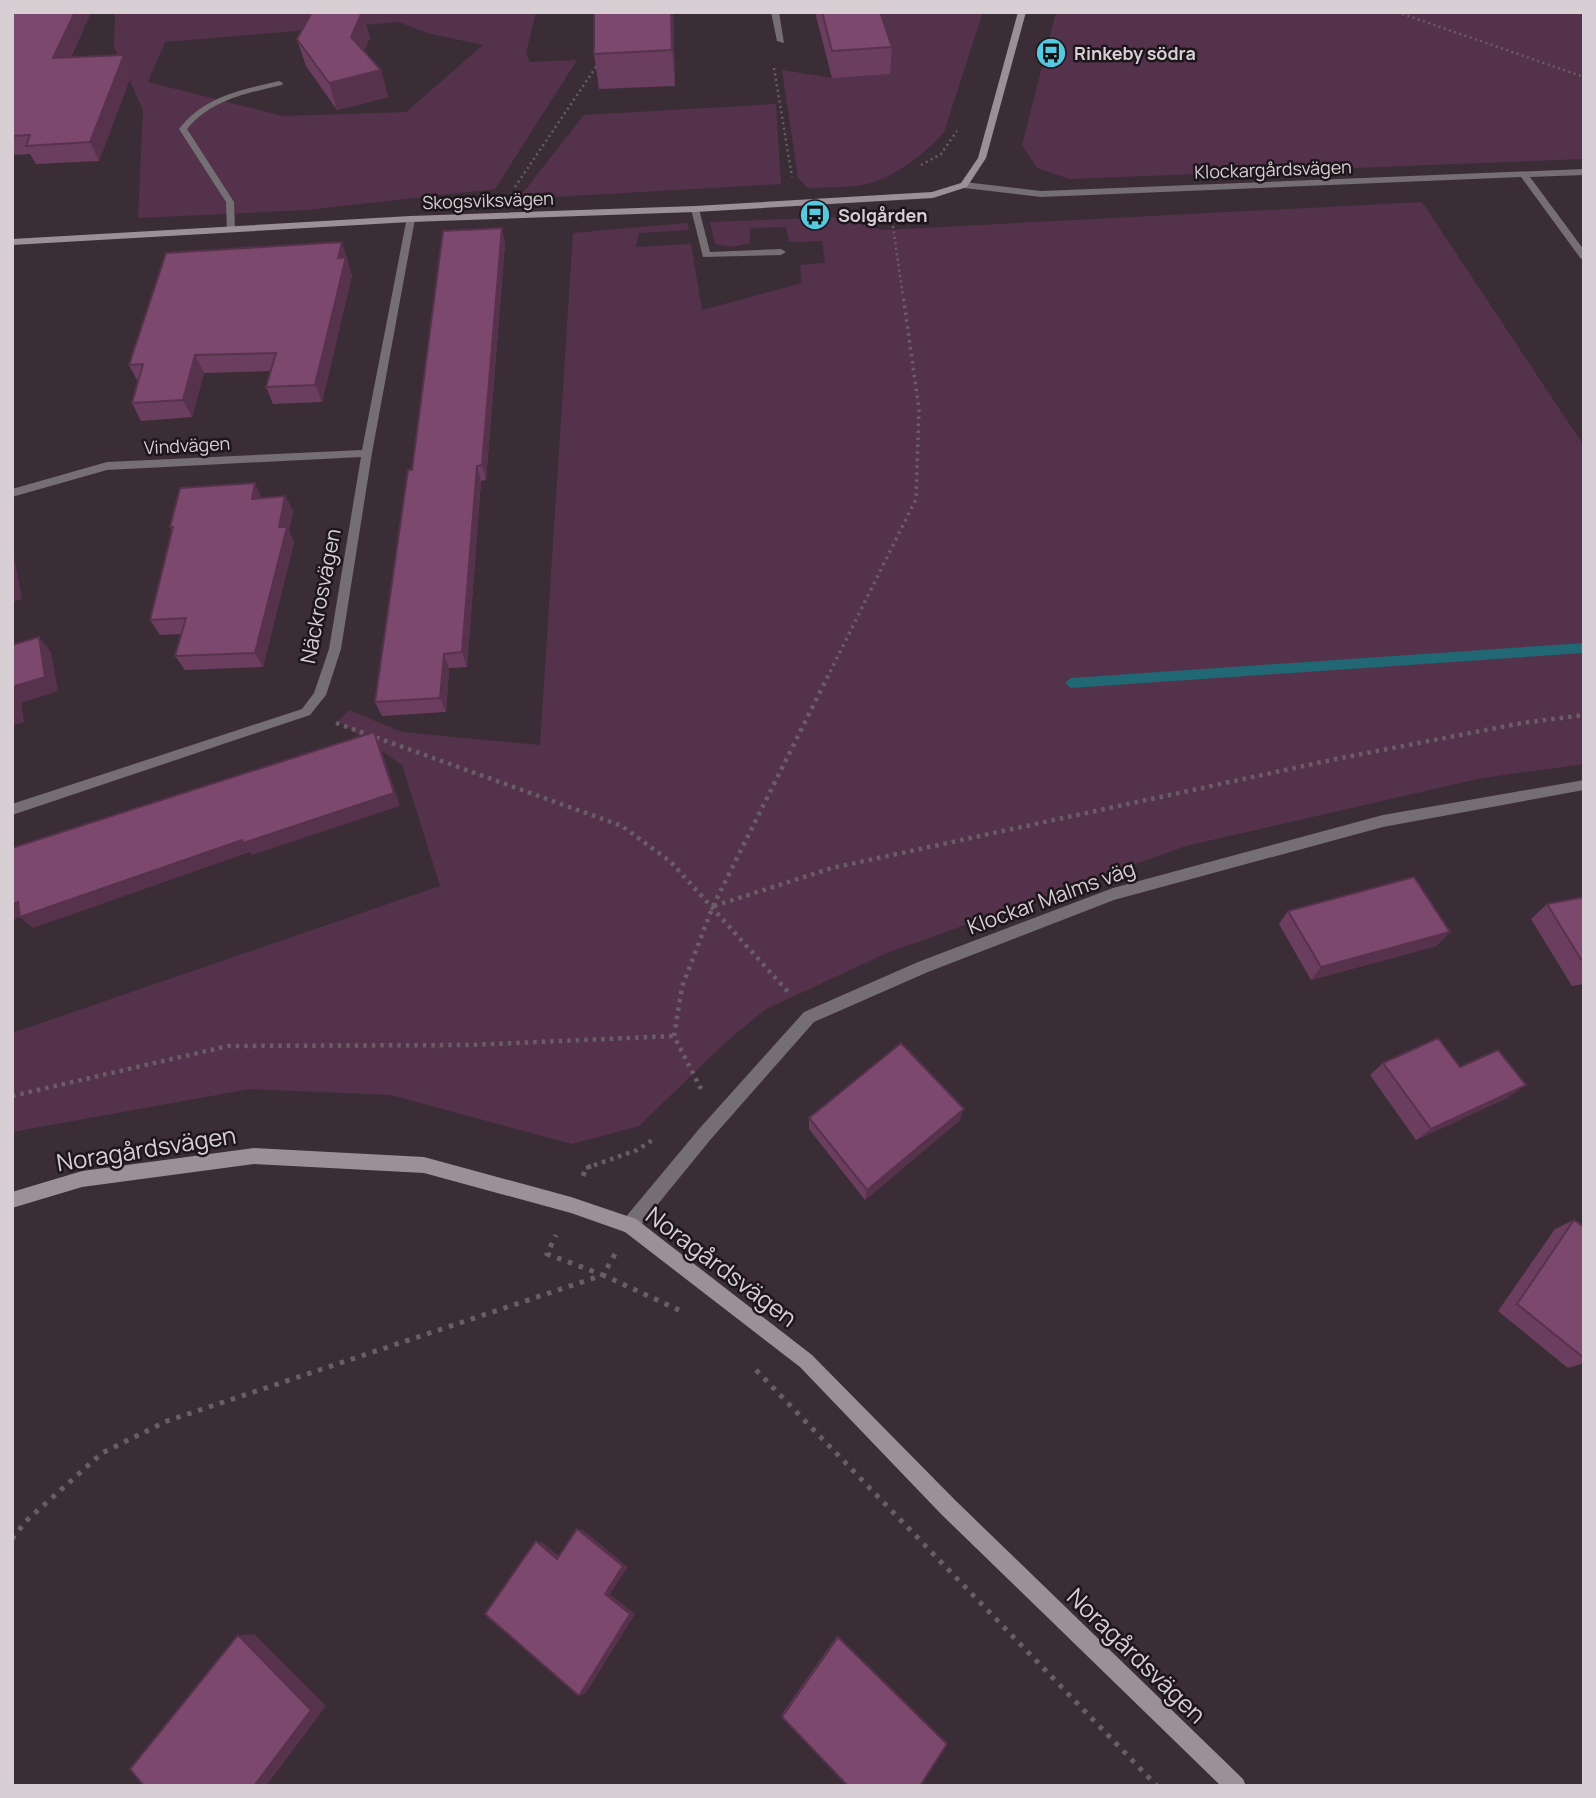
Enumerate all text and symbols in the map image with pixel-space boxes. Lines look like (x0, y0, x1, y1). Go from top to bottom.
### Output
bus stop icon: Rinkeby södra (1034, 36, 1068, 70)
place label: Rinkeby södra (1074, 41, 1196, 65)
street label: Klockargårdsvägen (1194, 154, 1352, 184)
street label: Skogsviksvägen (422, 186, 554, 214)
bus stop icon: Solgården (798, 198, 832, 232)
place label: Solgården (838, 203, 927, 227)
street label: Vindvägen (143, 431, 231, 459)
street label: Näckrosvägen (293, 526, 347, 666)
street label: Klockar Malms väg (963, 854, 1139, 940)
street label: Noragårdsvägen (54, 1118, 238, 1178)
street label: Noragårdsvägen (640, 1198, 804, 1334)
street label: Noragårdsvägen (1060, 1580, 1214, 1730)

